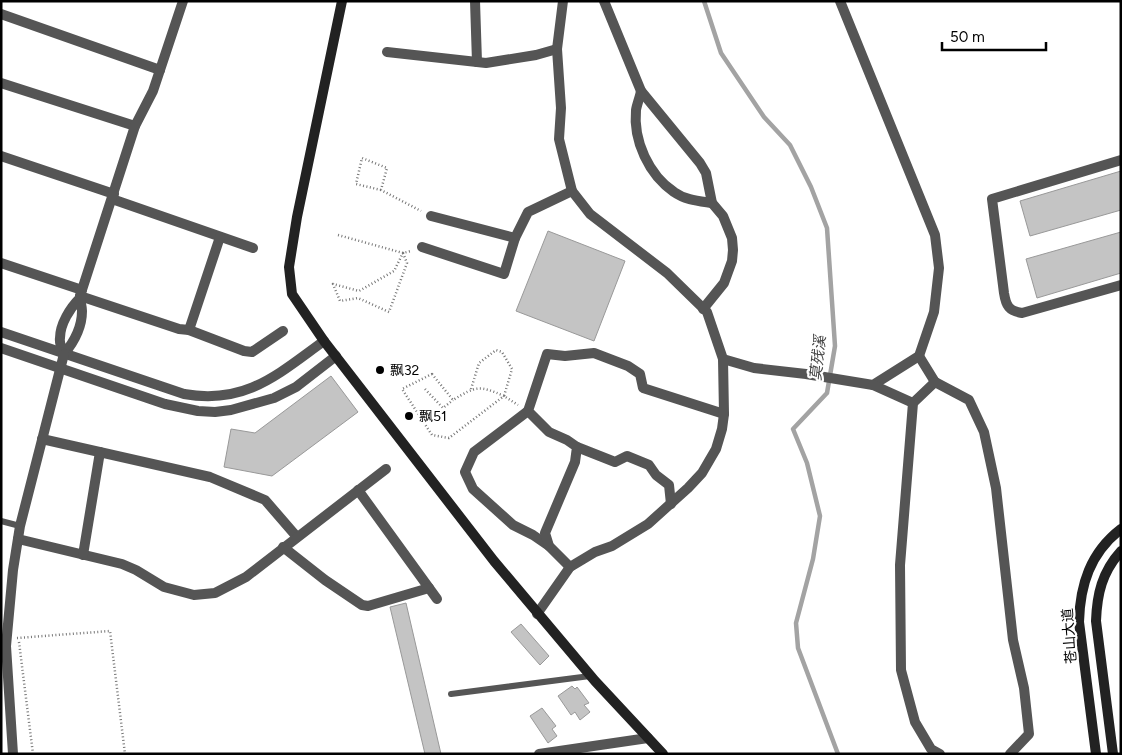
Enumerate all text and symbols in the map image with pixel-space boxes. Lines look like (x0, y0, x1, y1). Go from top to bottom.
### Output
scale bar (942, 20, 1046, 52)
text: 50 m (950, 28, 985, 46)
water label: 莫残溪 (807, 333, 830, 381)
place label: 飘32 (390, 362, 419, 379)
marker: 飘32 (374, 364, 386, 376)
place label: 飘51 (419, 408, 447, 425)
marker: 飘51 (403, 410, 415, 422)
street label: 苍山大道 (1059, 607, 1080, 664)

